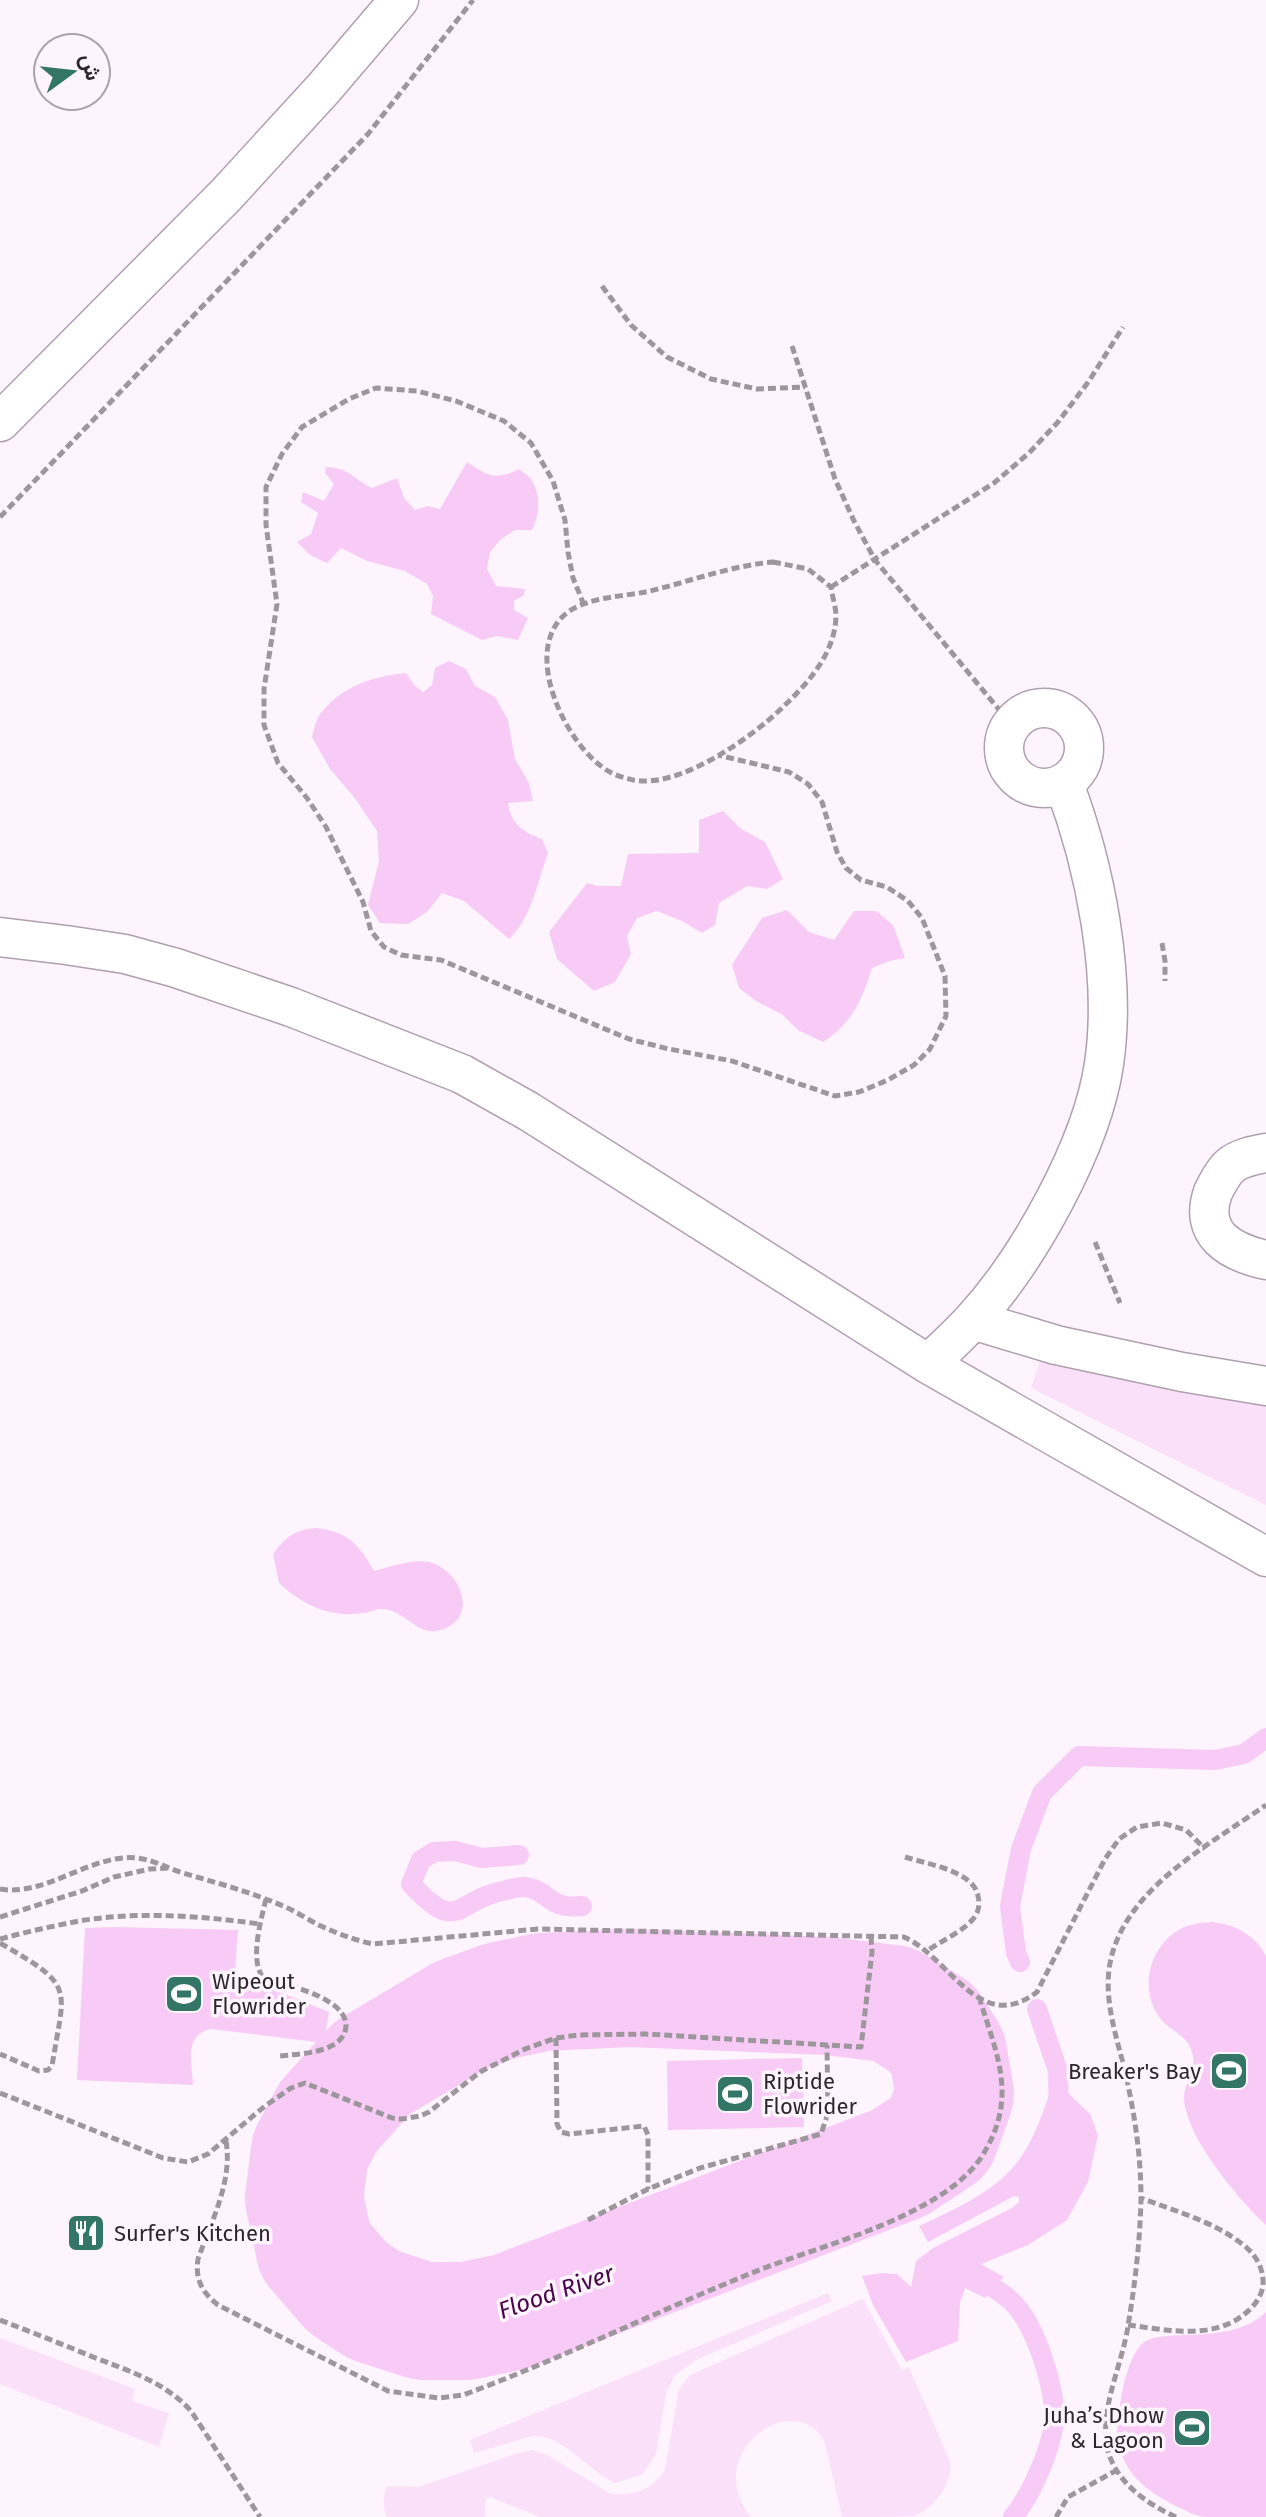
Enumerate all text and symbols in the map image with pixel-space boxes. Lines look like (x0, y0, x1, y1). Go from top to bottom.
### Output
north arrow (32, 32, 112, 112)
text: ش (74, 51, 107, 83)
place label: Wipeout Flowrider (212, 1968, 306, 2020)
sports icon: Wipeout Flowrider (163, 1973, 205, 2015)
sports icon: Breaker's Bay (1208, 2050, 1250, 2092)
place label: Breaker's Bay (1068, 2058, 1201, 2085)
place label: Riptide Flowrider (763, 2068, 857, 2120)
sports icon: Riptide Flowrider (714, 2073, 756, 2115)
restaurant icon: Surfer's Kitchen (65, 2212, 107, 2254)
place label: Surfer's Kitchen (114, 2220, 271, 2247)
water label: Flood River (495, 2259, 618, 2325)
place label: Juha’s Dhow & Lagoon (1043, 2402, 1164, 2454)
sports icon: Juha’s Dhow & Lagoon (1171, 2407, 1213, 2449)

